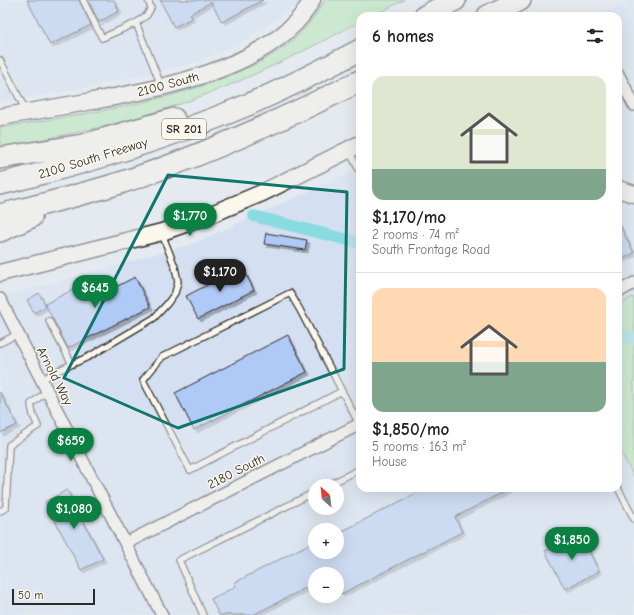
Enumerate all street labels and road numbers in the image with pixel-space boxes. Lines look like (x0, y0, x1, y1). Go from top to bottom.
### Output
street label: 2100 South (135, 69, 201, 99)
road number: SR 201 (162, 119, 206, 139)
street label: 2100 South Freeway (37, 134, 150, 182)
street label: Arnold Way (34, 344, 76, 408)
street label: 2180 South (205, 450, 267, 492)

